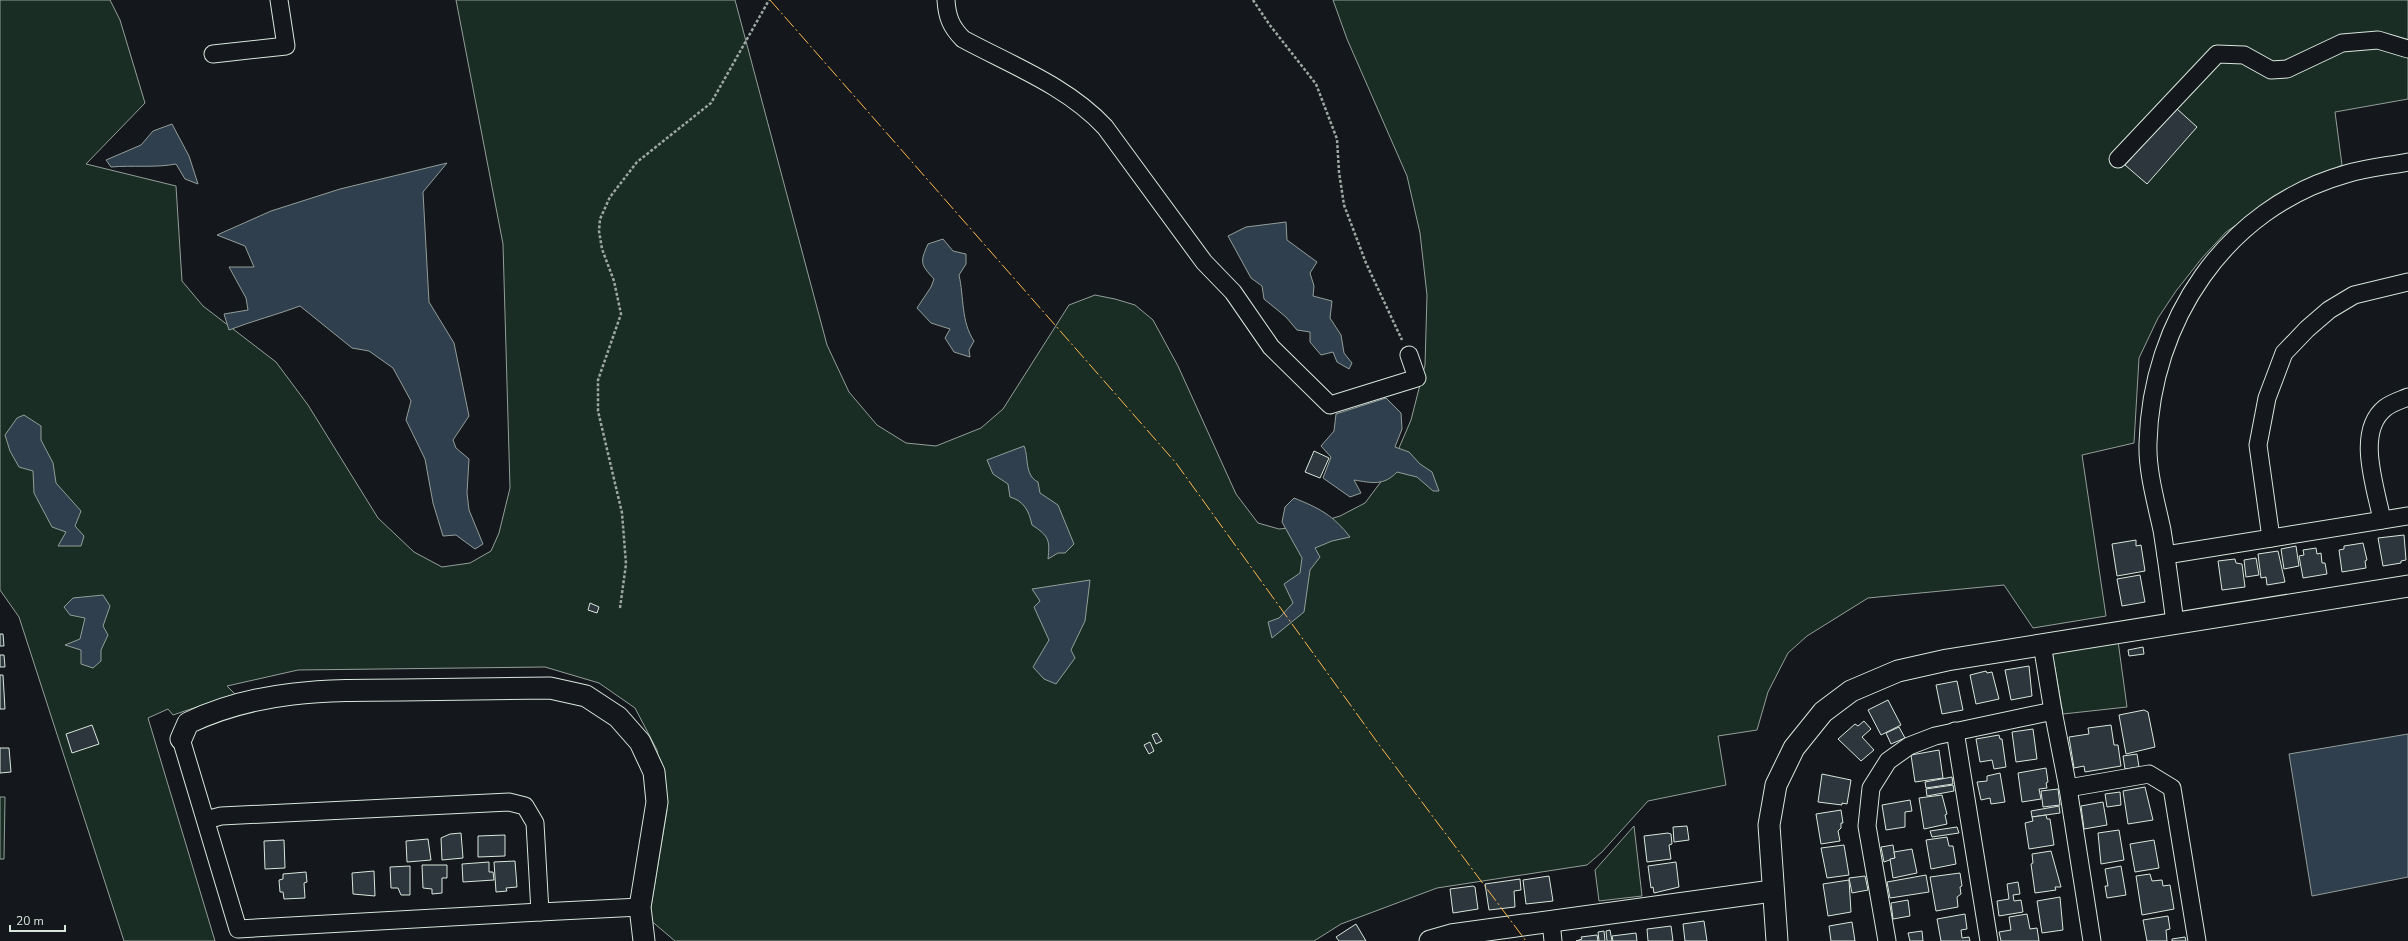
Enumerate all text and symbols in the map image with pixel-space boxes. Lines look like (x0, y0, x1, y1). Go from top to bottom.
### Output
scale bar (10, 907, 65, 933)
text: 20 m (16, 913, 44, 929)

